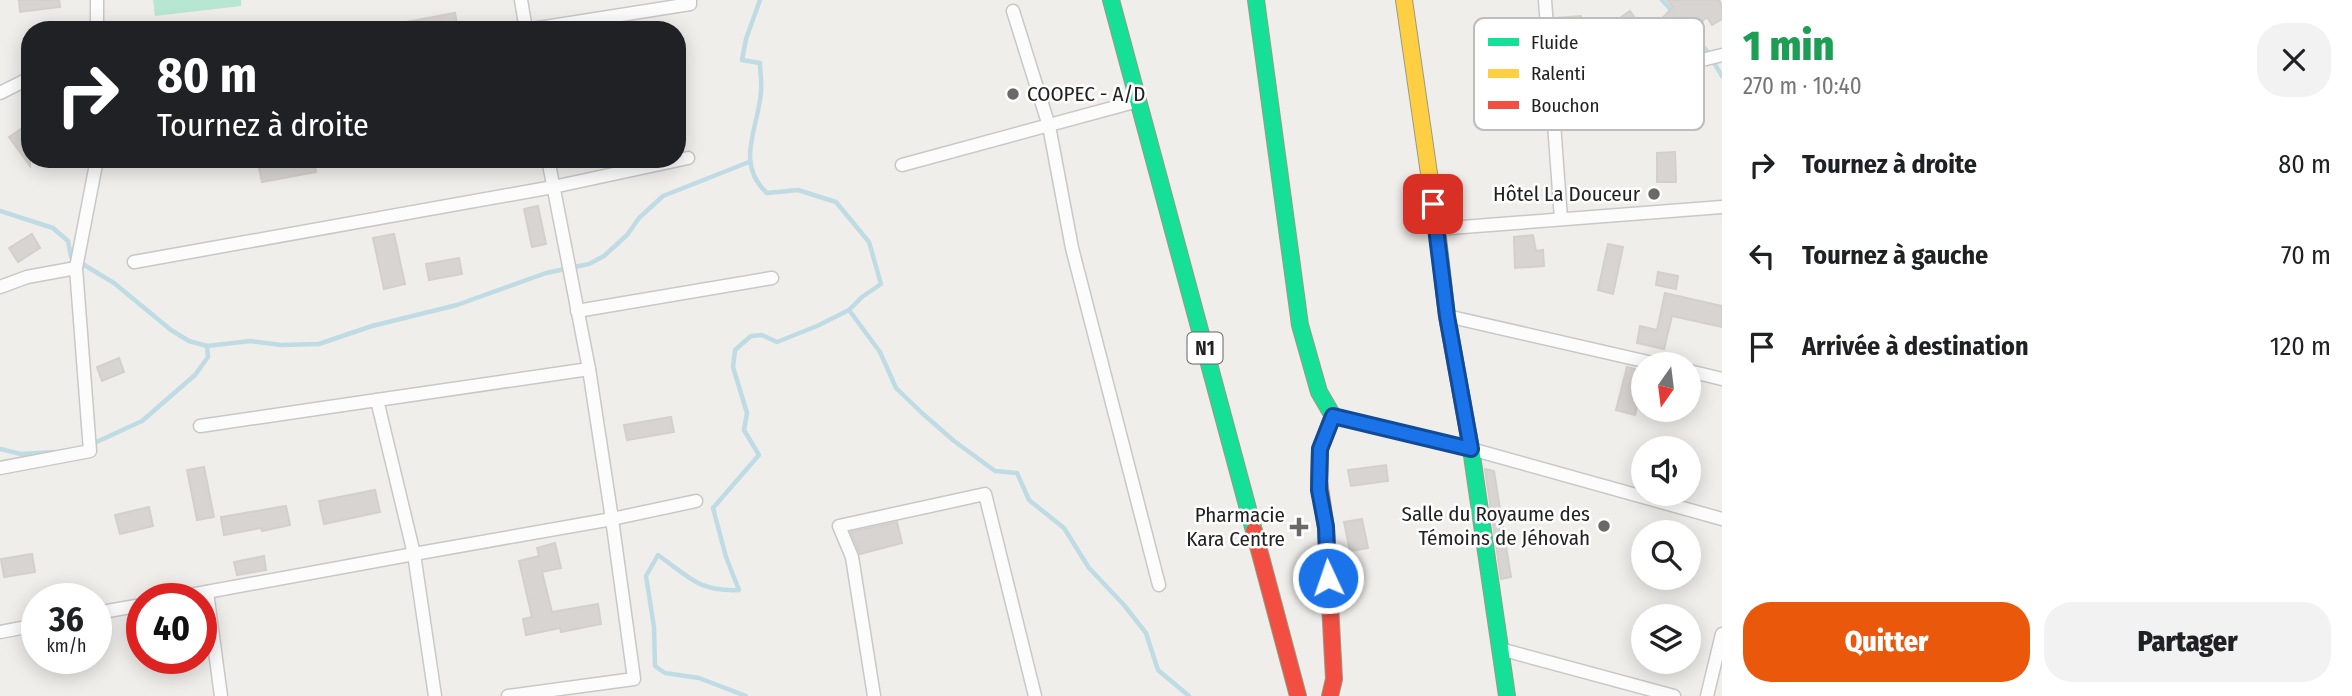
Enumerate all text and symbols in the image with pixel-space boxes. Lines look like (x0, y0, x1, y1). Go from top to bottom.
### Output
legend (1474, 18, 1704, 130)
text: 1 min (1743, 21, 1834, 71)
button: close (2257, 23, 2331, 97)
text: Fluide (1531, 31, 1578, 54)
text: 80 m (157, 46, 257, 105)
icon: right (42, 49, 133, 140)
text: Ralenti (1531, 62, 1586, 85)
text: 270 m · 10:40 (1743, 72, 1862, 100)
place label: COOPEC - A/D (1027, 81, 1146, 107)
marker: COOPEC - A/D (1005, 86, 1021, 102)
text: Bouchon (1531, 94, 1599, 117)
text: Tournez à droite (157, 106, 369, 144)
icon: right (1743, 146, 1781, 184)
text: Tournez à droite (1802, 149, 1977, 180)
text: 80 m (2278, 149, 2331, 180)
pin (1403, 174, 1463, 234)
place label: Hôtel La Douceur (1493, 181, 1641, 207)
icon: arrive (1414, 185, 1452, 223)
marker: Hôtel La Douceur (1646, 186, 1662, 202)
icon: left (1743, 237, 1781, 275)
text: Tournez à gauche (1802, 240, 1988, 271)
text: 70 m (2281, 240, 2331, 271)
icon: arrive (1743, 328, 1781, 366)
text: Arrivée à destination (1802, 331, 2029, 362)
text: 120 m (2270, 331, 2331, 362)
road number: N1 (1188, 332, 1222, 364)
north arrow (1631, 352, 1701, 422)
map controls (1631, 352, 1701, 674)
button: sound (1631, 436, 1701, 506)
place label: Salle du Royaume des Témoins de Jéhovah (1402, 501, 1590, 551)
place label: Pharmacie Kara Centre (1186, 502, 1285, 552)
marker: Salle du Royaume des Témoins de Jéhovah (1596, 518, 1612, 534)
marker: Pharmacie Kara Centre (1291, 519, 1307, 535)
button: search (1631, 520, 1701, 590)
position arrow (1291, 541, 1365, 615)
speed limit sign: 40 (126, 583, 217, 674)
text: 36 (49, 598, 84, 640)
button: Quitter (1743, 602, 2030, 682)
button: Partager (2044, 602, 2331, 682)
button: layers (1631, 604, 1701, 674)
text: km/h (46, 635, 87, 657)

